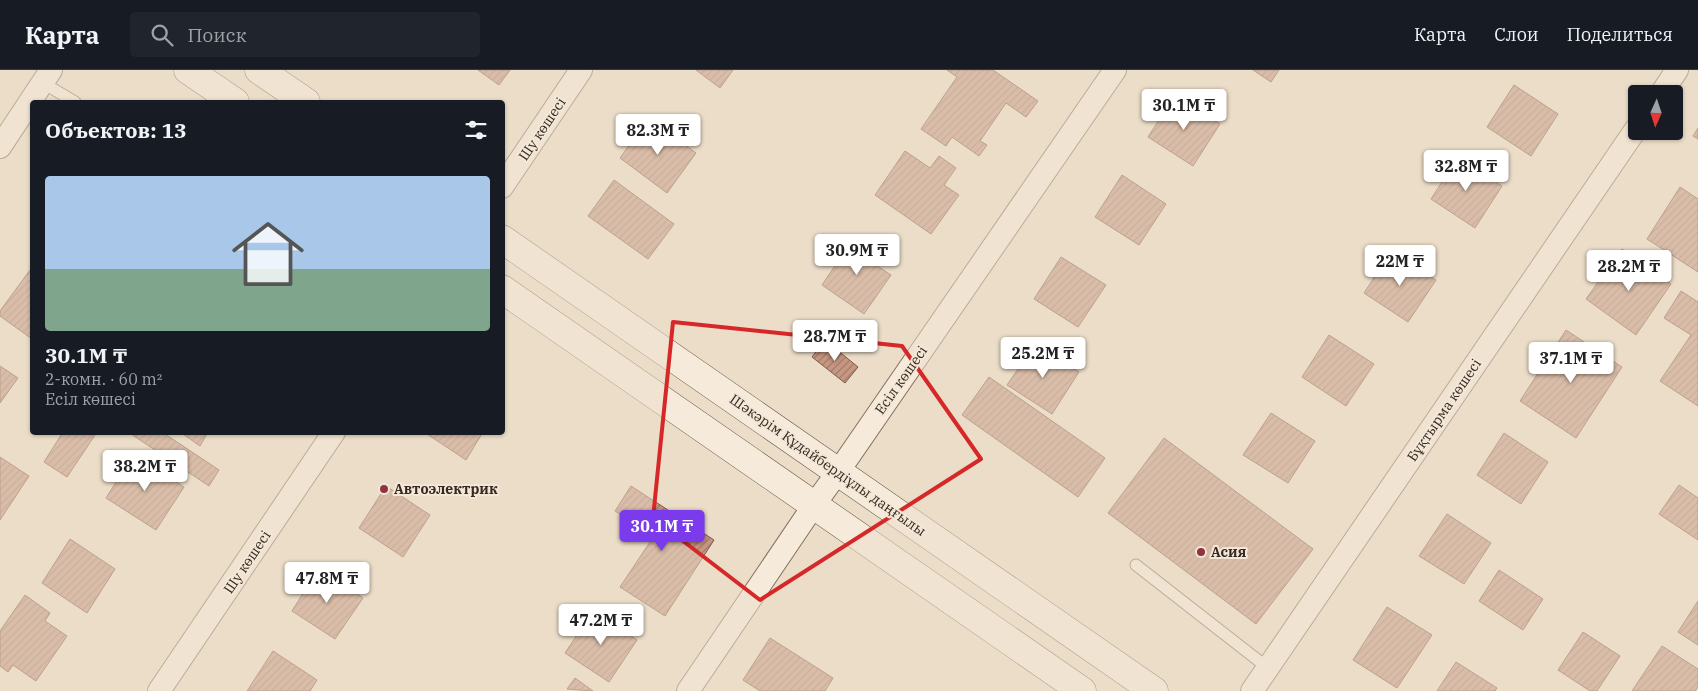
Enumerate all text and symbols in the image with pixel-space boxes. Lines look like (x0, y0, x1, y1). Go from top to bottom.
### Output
search box (130, 12, 480, 57)
text: Карта (25, 19, 100, 51)
icon: search (148, 21, 176, 49)
text: Поиск (188, 23, 247, 47)
text: Карта (1414, 23, 1466, 46)
text: Слои (1494, 23, 1539, 46)
text: Поделиться (1567, 23, 1673, 46)
north arrow (1628, 85, 1682, 140)
map controls (1628, 85, 1683, 140)
pin: 30.1M ₸ (1138, 88, 1230, 131)
street label: Шу көшесі (514, 94, 570, 164)
text: 30.1M ₸ (1153, 95, 1215, 115)
pin: 82.3M ₸ (612, 114, 704, 156)
text: Объектов: 13 (45, 116, 187, 144)
icon: filters (462, 116, 490, 144)
text: 82.3M ₸ (627, 120, 689, 140)
pin: 32.8M ₸ (1420, 150, 1512, 192)
text: 32.8M ₸ (1435, 156, 1497, 176)
icon: home (223, 209, 313, 299)
pin: 30.9M ₸ (811, 234, 903, 276)
text: 30.9M ₸ (826, 240, 888, 260)
pin: 22M ₸ (1365, 244, 1435, 287)
pin: 28.2M ₸ (1583, 250, 1675, 292)
text: 22M ₸ (1376, 251, 1424, 271)
text: 28.2M ₸ (1598, 256, 1660, 276)
pin: 28.7M ₸ (789, 320, 881, 362)
text: 28.7M ₸ (804, 326, 866, 346)
pin: 25.2M ₸ (997, 336, 1089, 379)
text: 30.1M ₸ (45, 341, 128, 369)
street label: Есіл көшесі (871, 342, 931, 418)
pin: 37.1M ₸ (1525, 342, 1617, 384)
text: 25.2M ₸ (1012, 343, 1074, 363)
text: 37.1M ₸ (1540, 348, 1602, 368)
street label: Бұқтырма көшесі (1403, 355, 1485, 465)
text: 2-комн. · 60 m² (45, 369, 162, 389)
text: Есіл көшесі (45, 389, 136, 409)
street label: Шәкәрім Құдайбердіұлы даңғылы (726, 390, 930, 540)
pin: 38.2M ₸ (99, 450, 191, 492)
text: 38.2M ₸ (114, 456, 176, 476)
place label: Автоэлектрик (394, 480, 498, 498)
marker: Автоэлектрик (378, 483, 390, 495)
pin: 30.1M ₸ (616, 510, 708, 552)
text: 30.1M ₸ (631, 516, 693, 536)
street label: Шу көшесі (219, 527, 275, 597)
place label: Асия (1211, 543, 1247, 561)
marker: Асия (1195, 546, 1207, 558)
pin: 47.8M ₸ (281, 562, 373, 604)
text: 47.8M ₸ (296, 568, 358, 588)
pin: 47.2M ₸ (555, 604, 647, 646)
text: 47.2M ₸ (570, 610, 632, 630)

